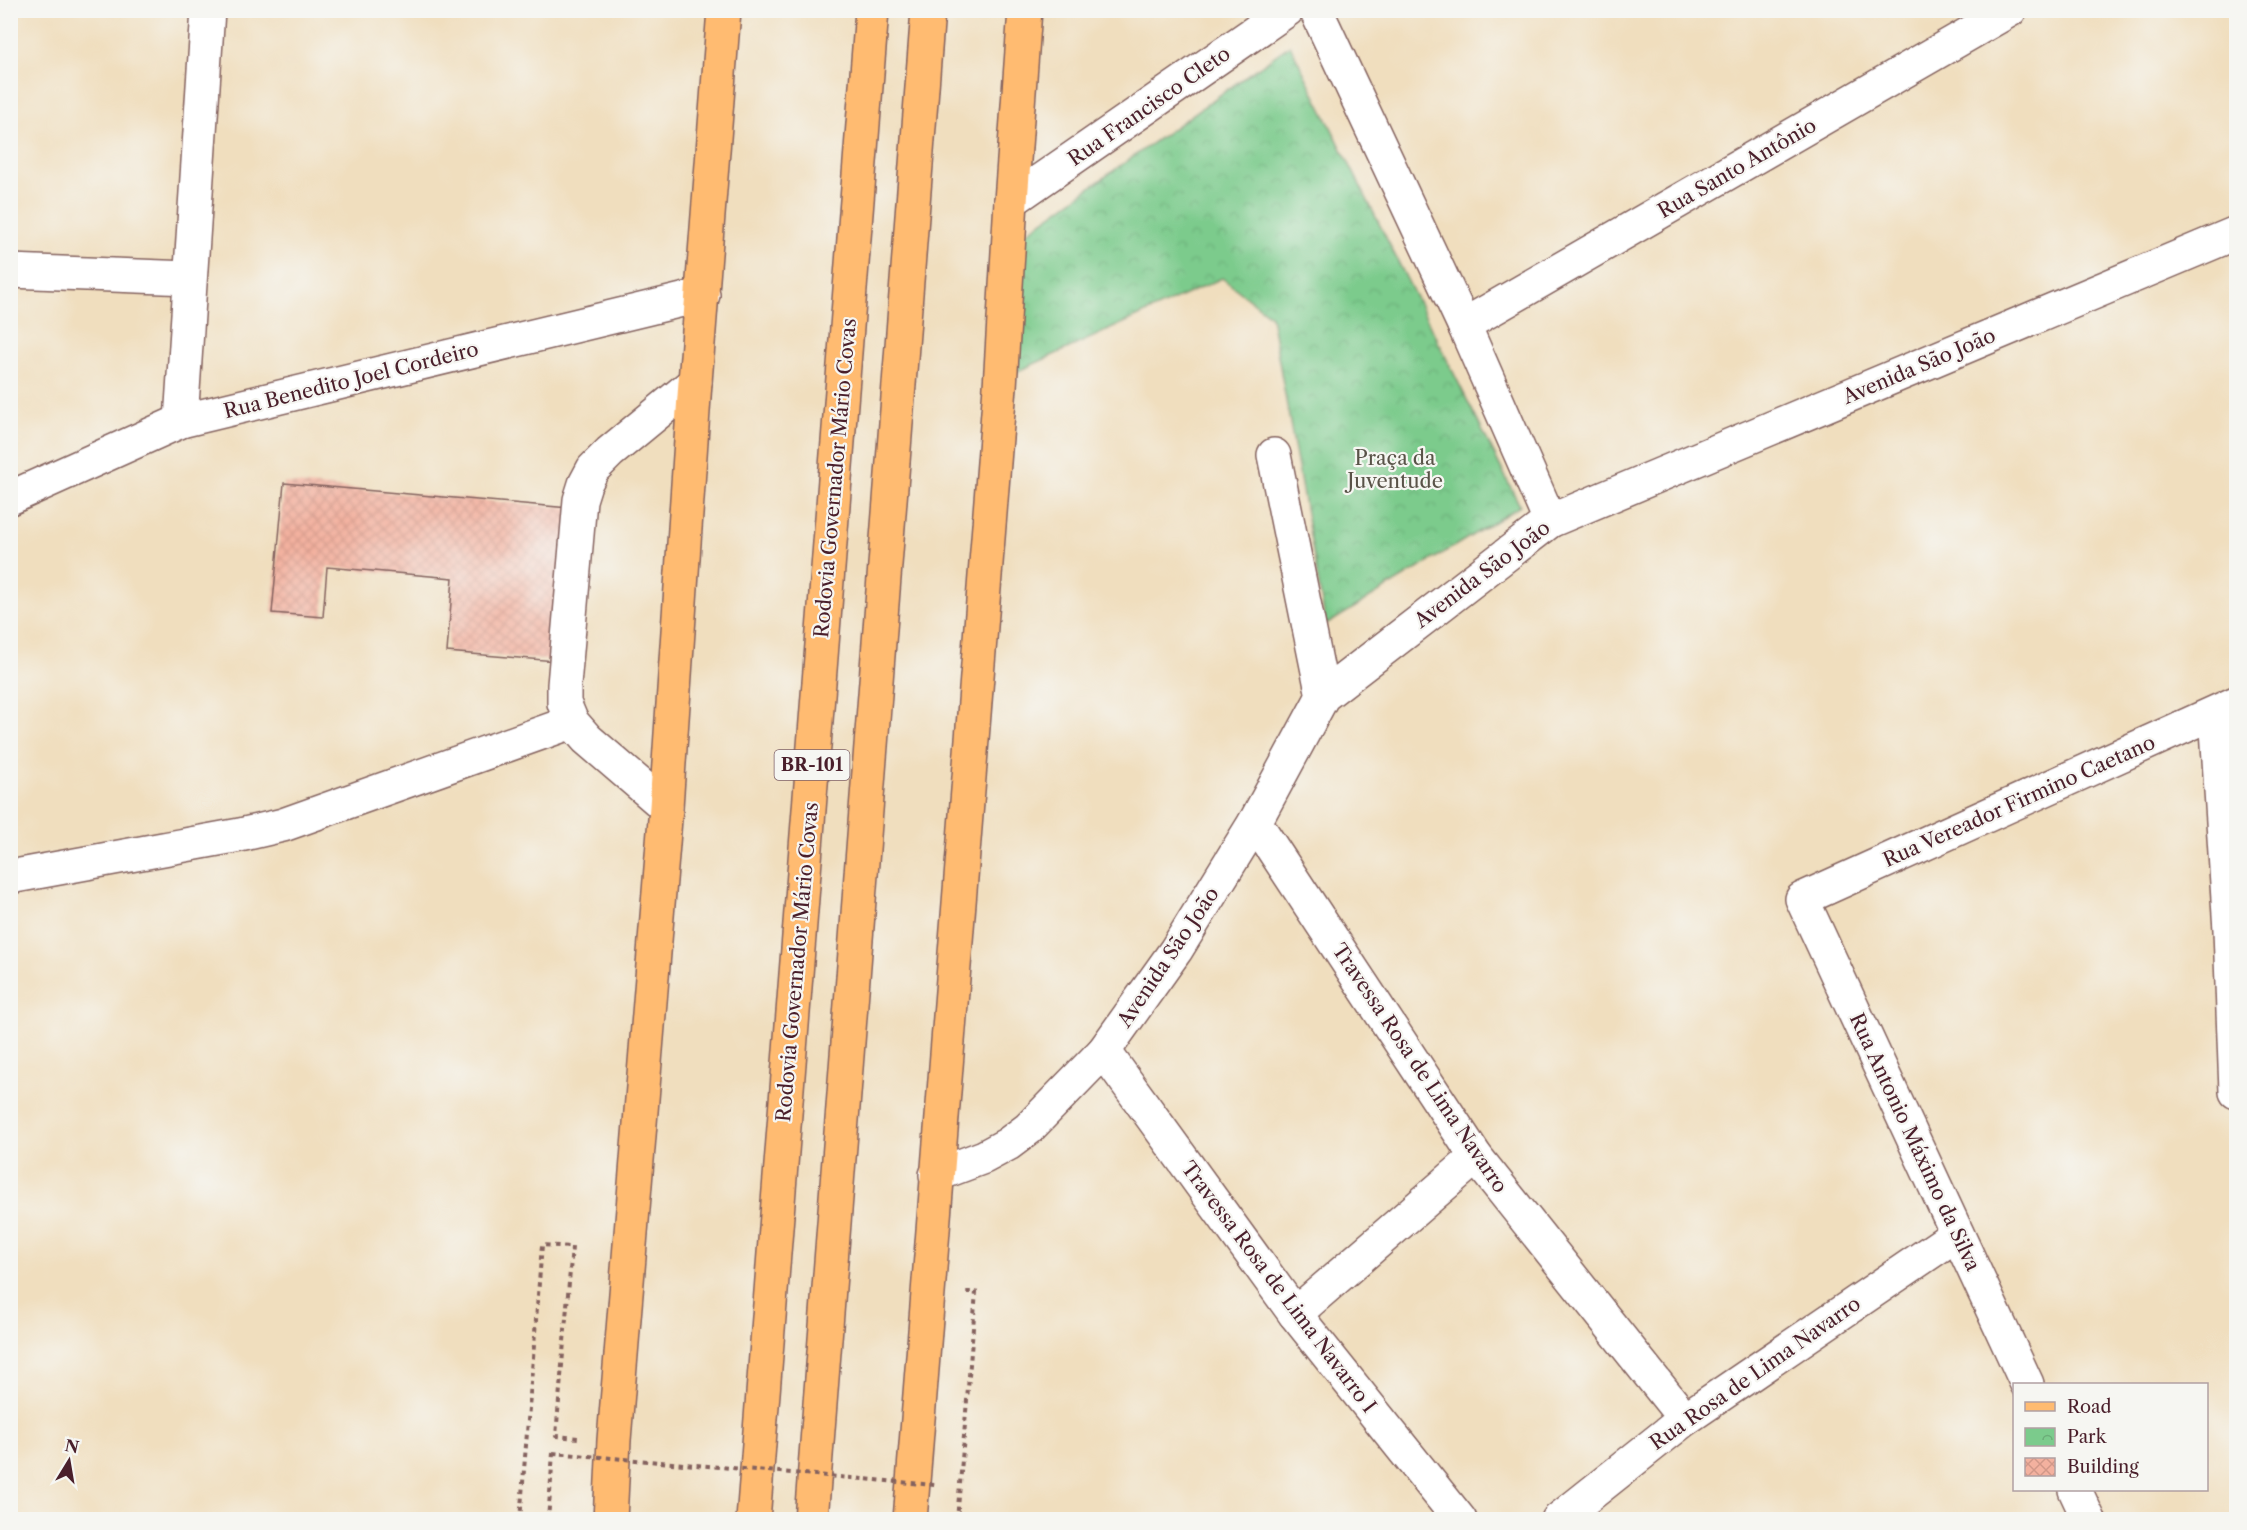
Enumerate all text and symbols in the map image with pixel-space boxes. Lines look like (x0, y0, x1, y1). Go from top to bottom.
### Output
street label: Rua Francisco Cleto (1063, 41, 1235, 171)
street label: Rua Santo Antônio (1654, 113, 1820, 223)
street label: Rodovia Governador Mário Covas (809, 317, 861, 639)
street label: Avenida São João (1838, 323, 1999, 409)
street label: Rua Benedito Joel Cordeiro (221, 337, 481, 423)
park label: Praça da Juventude (1344, 446, 1443, 493)
street label: Avenida São João (1409, 515, 1554, 633)
street label: Rua Vereador Firmino Caetano (1879, 730, 2159, 872)
road number: BR-101 (774, 750, 850, 780)
street label: Rodovia Governador Mário Covas (771, 801, 823, 1123)
street label: Avenida São João (1112, 883, 1224, 1032)
street label: Travessa Rosa de Lima Navarro (1327, 939, 1513, 1197)
street label: Rua Antonio Máximo da Silva (1845, 1009, 1986, 1275)
street label: Travessa Rosa de Lima Navarro I (1177, 1157, 1381, 1417)
street label: Rua Rosa de Lima Navarro (1645, 1291, 1865, 1455)
legend (2013, 1383, 2208, 1491)
text: Road (2067, 1396, 2112, 1418)
text: Park (2067, 1426, 2108, 1448)
north arrow (39, 1431, 99, 1491)
text: N (63, 1435, 81, 1457)
text: Building (2067, 1456, 2139, 1478)

